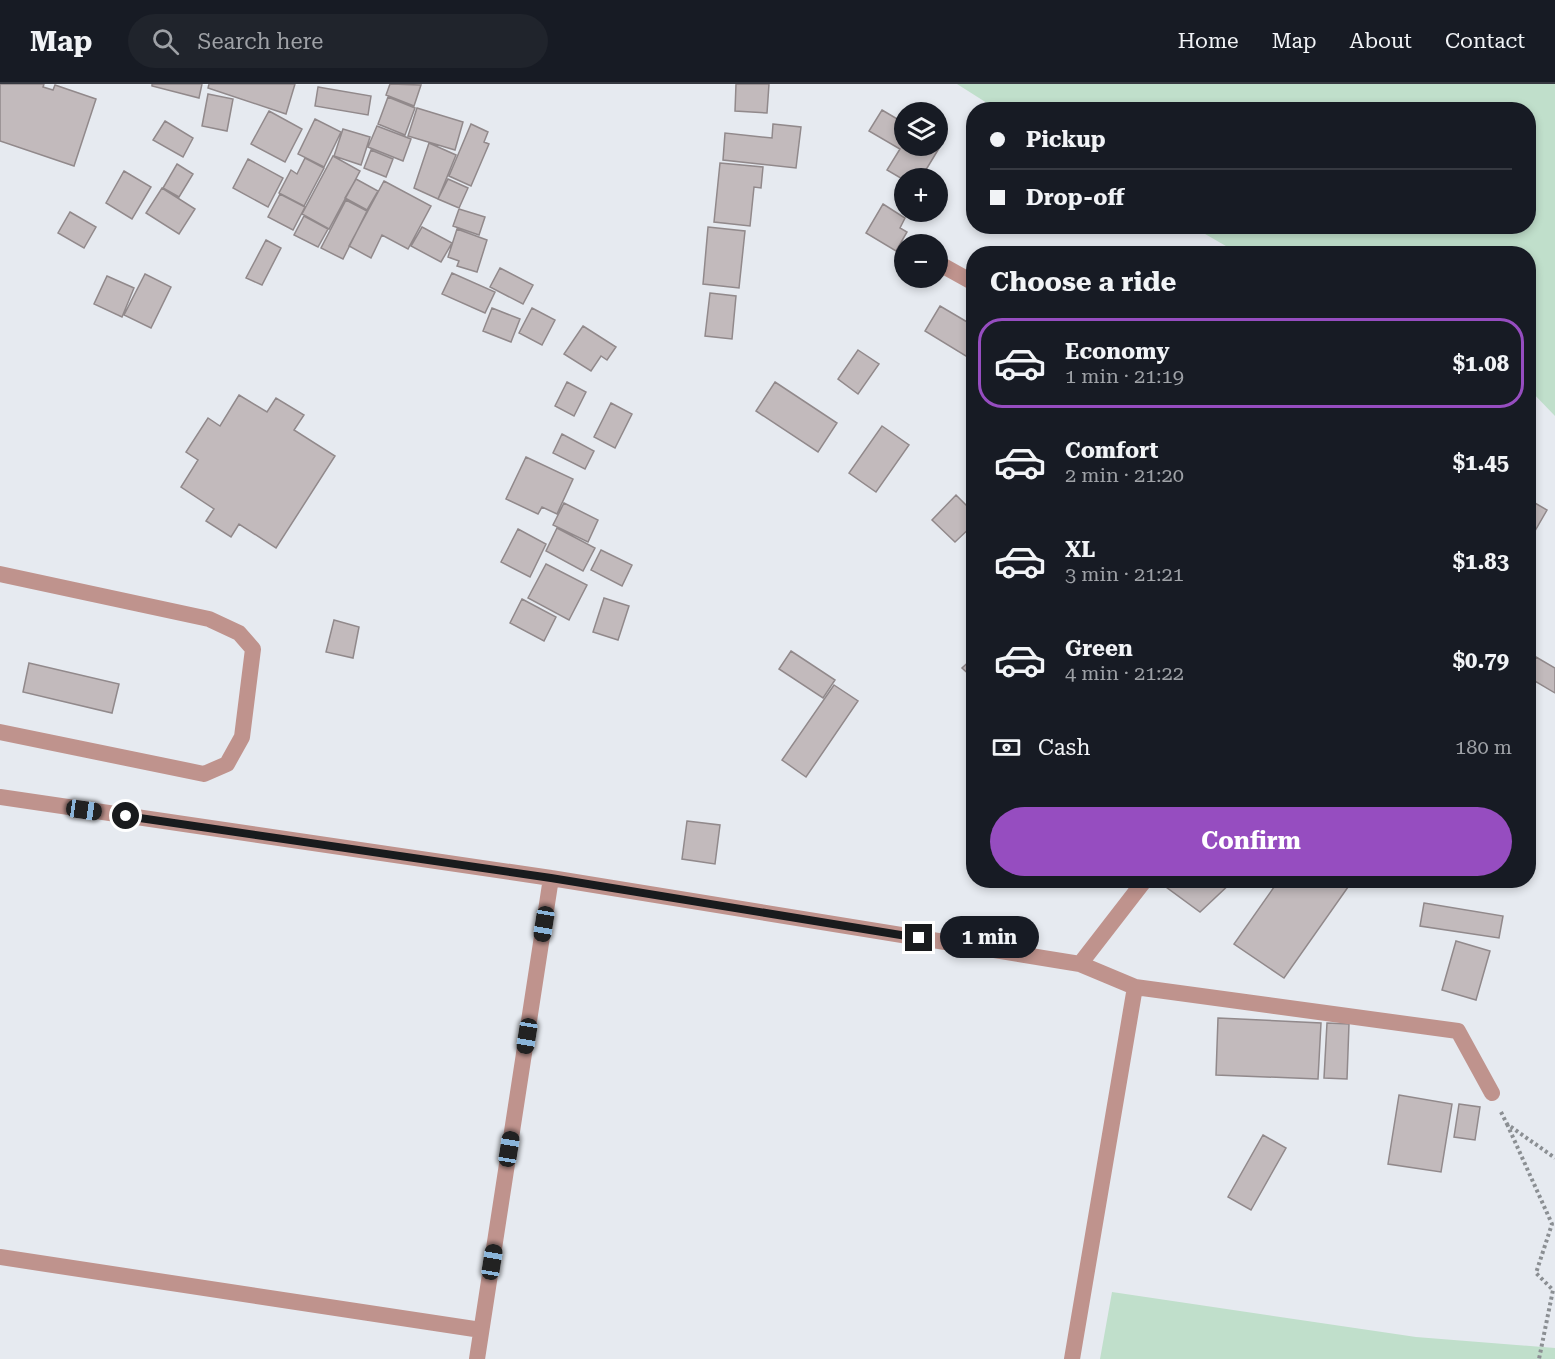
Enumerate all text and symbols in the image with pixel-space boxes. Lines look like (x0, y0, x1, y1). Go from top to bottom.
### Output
search box (128, 14, 548, 68)
text: Map (30, 25, 92, 58)
icon: search (149, 25, 182, 58)
text: Search here (197, 29, 323, 54)
text: Home (1178, 29, 1239, 53)
text: Map (1272, 29, 1317, 53)
text: About (1350, 29, 1412, 53)
text: Contact (1445, 29, 1525, 53)
map controls (894, 102, 948, 288)
button: layers (894, 102, 948, 156)
text: Pickup (1026, 127, 1106, 152)
button: + (894, 168, 948, 222)
text: Drop-off (1026, 185, 1124, 210)
button: − (894, 234, 948, 288)
text: Choose a ride (990, 266, 1176, 298)
icon: car (993, 336, 1047, 390)
text: Economy (1065, 339, 1169, 364)
text: $1.08 (1453, 351, 1509, 376)
text: 1 min · 21:19 (1065, 364, 1184, 388)
icon: car (993, 435, 1047, 489)
text: Comfort (1065, 438, 1158, 463)
text: $1.45 (1453, 450, 1509, 475)
text: 2 min · 21:20 (1065, 463, 1184, 487)
icon: car (993, 534, 1047, 588)
text: XL (1065, 537, 1095, 562)
text: $1.83 (1453, 549, 1509, 574)
text: 3 min · 21:21 (1065, 562, 1184, 586)
icon: car (993, 633, 1047, 687)
text: Green (1065, 636, 1133, 661)
text: $0.79 (1453, 648, 1509, 673)
text: 4 min · 21:22 (1065, 661, 1184, 685)
icon: cash (990, 731, 1023, 764)
text: Cash (1038, 735, 1090, 760)
text: 180 m (1455, 735, 1512, 759)
car (65, 799, 103, 821)
route start (112, 802, 139, 829)
button: Confirm (990, 807, 1512, 876)
car (532, 905, 556, 943)
callout: 1 min (940, 917, 1039, 959)
route end (905, 924, 932, 951)
text: 1 min (962, 925, 1017, 949)
car (515, 1017, 539, 1055)
car (497, 1130, 521, 1168)
car (480, 1243, 504, 1281)

